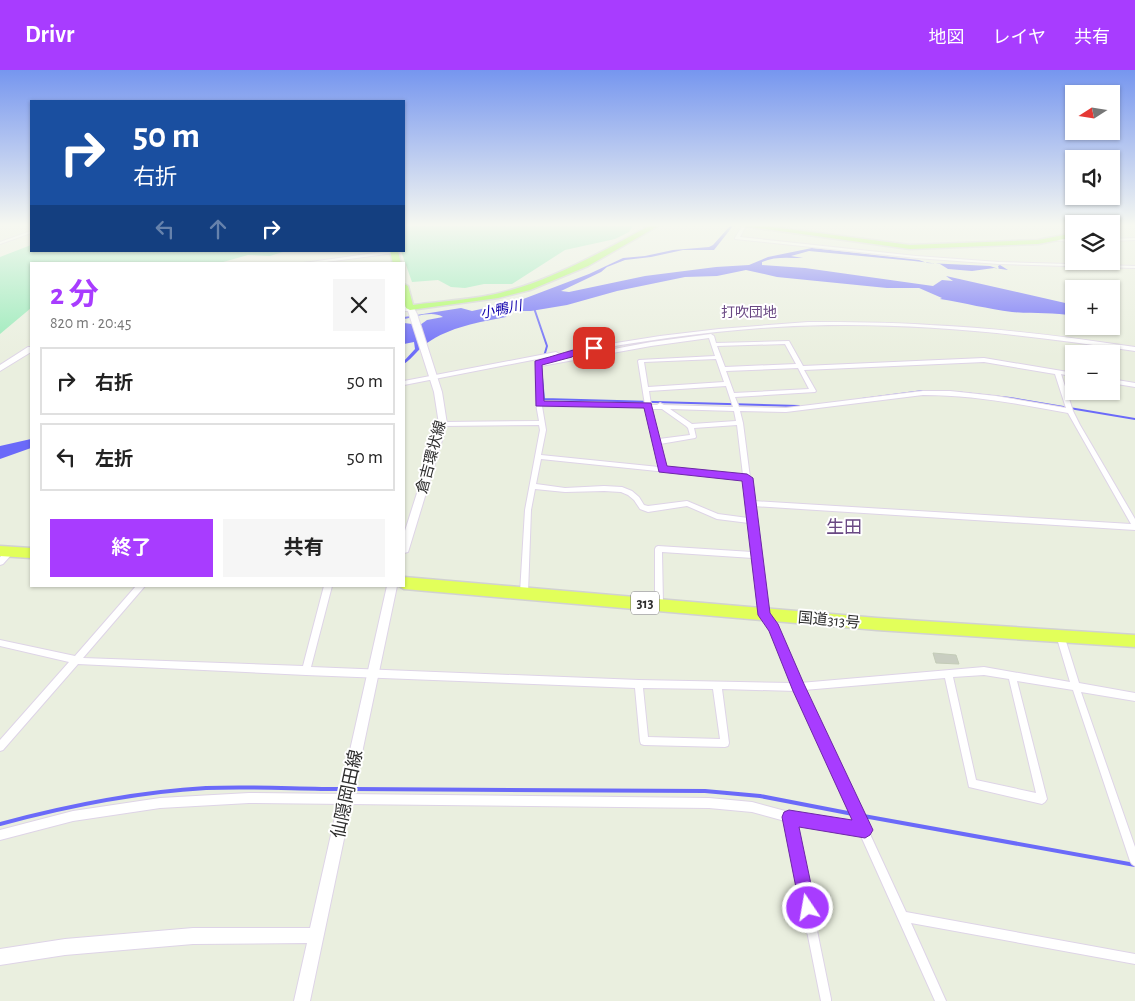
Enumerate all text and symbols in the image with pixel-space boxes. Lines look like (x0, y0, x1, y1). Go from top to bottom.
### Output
text: Drivr (25, 23, 74, 47)
text: 地図 (929, 29, 965, 47)
text: レイヤ (993, 29, 1046, 47)
text: 共有 (1074, 29, 1110, 47)
north arrow (1065, 85, 1120, 140)
map controls (1065, 85, 1120, 400)
text: 50 m (133, 119, 200, 154)
icon: right (50, 120, 115, 185)
button: sound (1065, 150, 1120, 205)
text: 右折 (133, 166, 177, 188)
icon: left (151, 215, 179, 243)
icon: ahead (204, 215, 232, 243)
icon: right (257, 215, 285, 243)
button: layers (1065, 215, 1120, 270)
button: close (333, 279, 385, 331)
text: 2 分 (50, 280, 99, 310)
button: + (1065, 280, 1120, 335)
water label: 小鴨川 (479, 298, 525, 321)
district label: 打吹団地 (721, 305, 777, 320)
text: 820 m · 20:45 (50, 315, 131, 331)
pin (573, 327, 615, 369)
icon: arrive (580, 334, 608, 362)
button: − (1065, 345, 1120, 400)
icon: right (52, 367, 80, 395)
text: 50 m (347, 372, 383, 391)
text: 右折 (95, 374, 133, 393)
street label: 倉吉環状線 (413, 418, 448, 495)
icon: left (52, 443, 80, 471)
text: 50 m (347, 448, 383, 467)
text: 左折 (95, 450, 133, 469)
district label: 生田 (826, 518, 862, 537)
button: 終了 (50, 519, 213, 577)
button: 共有 (223, 519, 385, 577)
road number: 313 (631, 592, 659, 614)
street label: 国道313号 (797, 609, 861, 631)
street label: 仙隠岡田線 (328, 748, 366, 840)
position arrow (781, 881, 833, 933)

